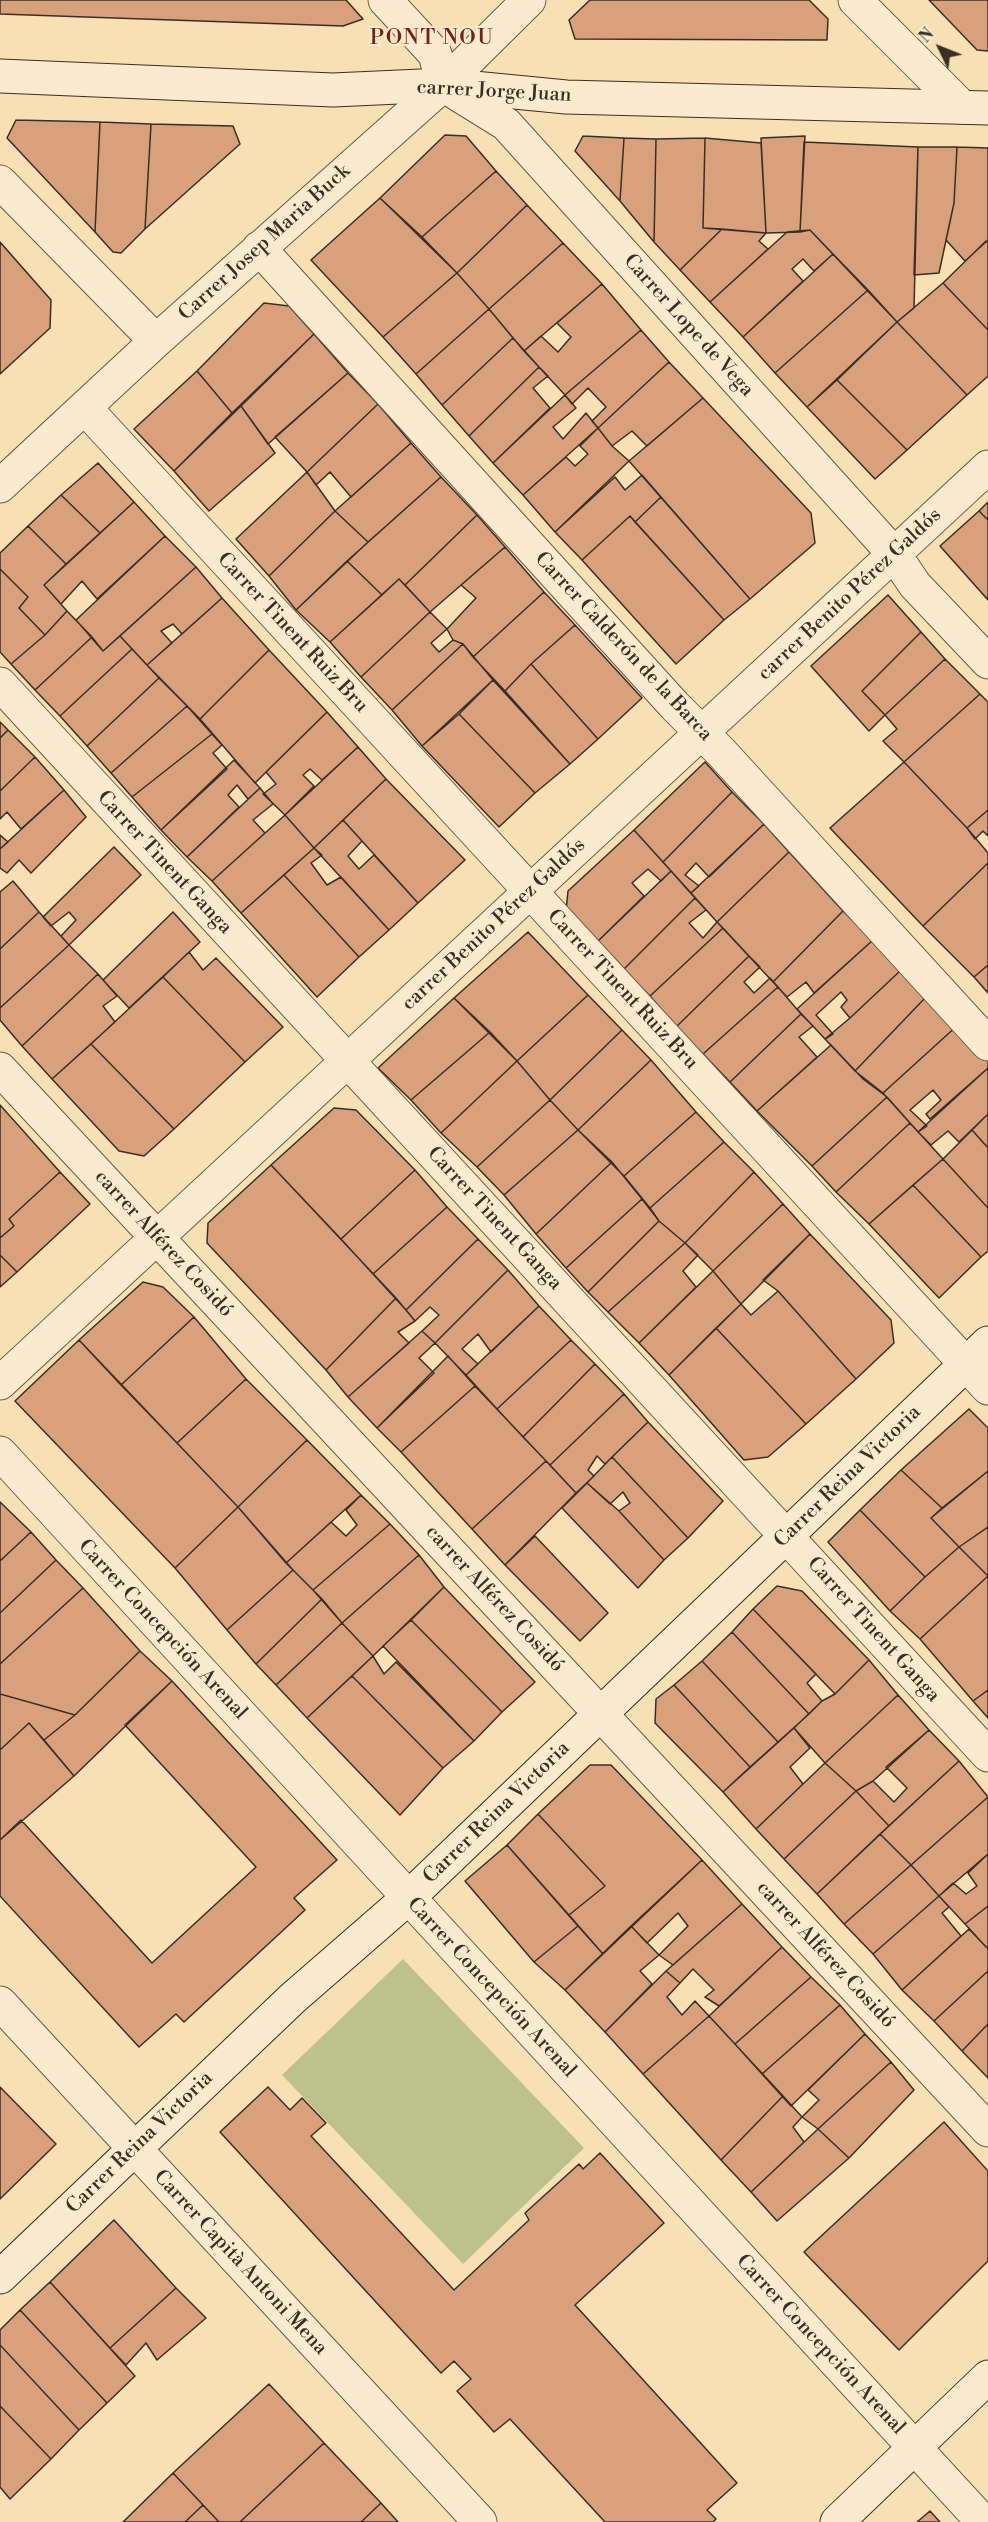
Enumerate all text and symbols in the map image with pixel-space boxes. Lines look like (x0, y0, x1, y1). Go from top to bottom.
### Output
north arrow (910, 18, 970, 78)
text: N (915, 24, 938, 47)
district label: PONT NOU (370, 26, 494, 52)
street label: carrer Jorge Juan (416, 76, 572, 108)
street label: Carrer Josep Maria Buck (174, 160, 356, 326)
street label: Carrer Lope de Vega (618, 250, 758, 402)
street label: carrer Benito Pérez Galdós (753, 504, 947, 686)
street label: Carrer Tinent Ruiz Bru (212, 548, 372, 718)
street label: Carrer Calderón de la Barca (529, 548, 717, 746)
street label: Carrer Tinent Ganga (91, 786, 237, 940)
street label: carrer Benito Pérez Galdós (397, 834, 591, 1016)
street label: Carrer Tinent Ruiz Bru (542, 905, 702, 1075)
street label: Carrer Tinent Ganga (421, 1142, 567, 1296)
street label: carrer Alférez Cosidó (89, 1165, 237, 1323)
street label: Carrer Reina Victoria (770, 1401, 926, 1553)
street label: carrer Alférez Cosidó (420, 1520, 568, 1678)
street label: Carrer Concepción Arenal (72, 1535, 252, 1725)
street label: Carrer Tinent Ganga (801, 1552, 945, 1708)
street label: Carrer Reina Victoria (419, 1737, 575, 1889)
street label: carrer Alférez Cosidó (751, 1876, 899, 2034)
street label: Carrer Concepción Arenal (401, 1893, 581, 2083)
street label: Carrer Reina Victoria (62, 2067, 218, 2219)
street label: Carrer Capità Antoni Mena (148, 2166, 332, 2360)
street label: Carrer Concepción Arenal (730, 2250, 910, 2440)

